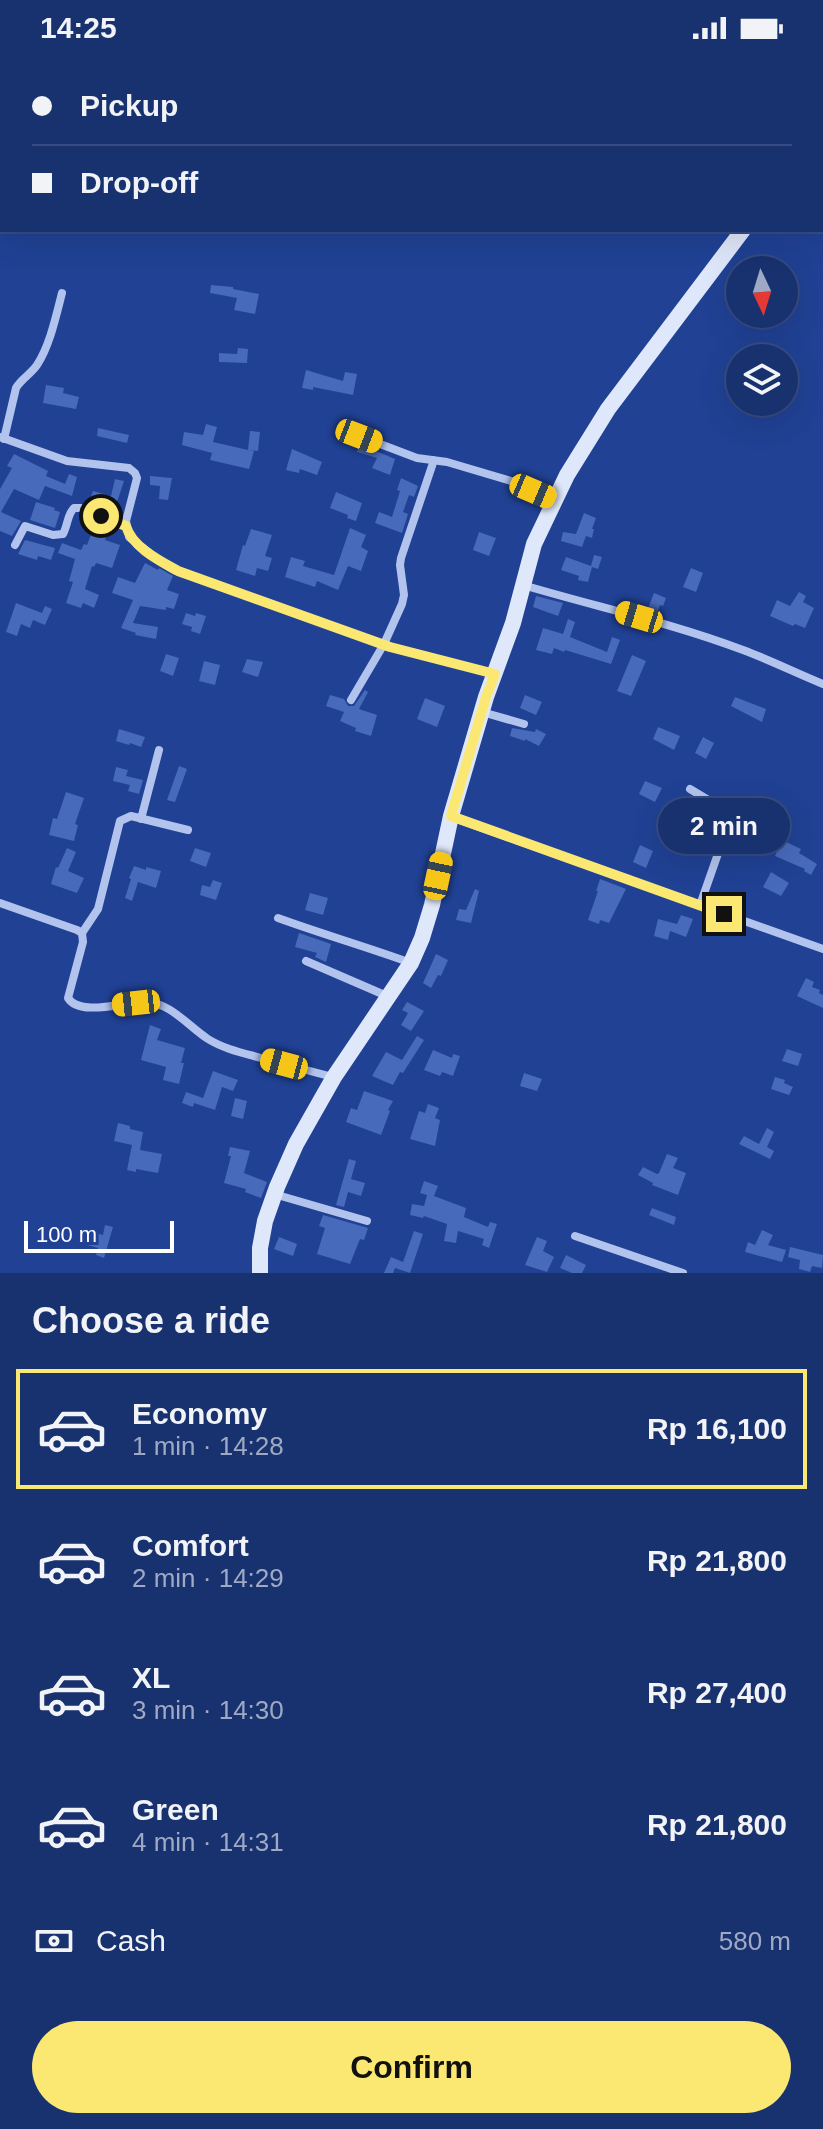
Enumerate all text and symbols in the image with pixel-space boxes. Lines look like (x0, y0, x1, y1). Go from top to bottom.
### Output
text: 14:25 (40, 11, 117, 44)
text: Pickup (80, 89, 178, 122)
text: Drop-off (80, 166, 198, 199)
north arrow (726, 256, 798, 328)
map controls (726, 256, 798, 416)
button: layers (726, 344, 798, 416)
car (332, 416, 386, 456)
car (506, 471, 560, 511)
route start (83, 498, 119, 534)
car (613, 599, 665, 635)
callout: 2 min (658, 798, 790, 854)
text: 2 min (690, 811, 758, 841)
car (421, 850, 455, 902)
route end (706, 896, 742, 932)
car (111, 989, 161, 1017)
car (258, 1046, 310, 1082)
scale bar (24, 1217, 174, 1253)
text: 100 m (36, 1222, 97, 1247)
text: Choose a ride (32, 1300, 270, 1341)
icon: car (36, 1393, 108, 1465)
text: Economy (132, 1397, 267, 1430)
text: Rp 16,100 (647, 1412, 787, 1445)
text: 1 min · 14:28 (132, 1431, 284, 1461)
icon: car (36, 1525, 108, 1597)
text: Comfort (132, 1529, 249, 1562)
text: Rp 21,800 (647, 1544, 787, 1577)
text: 2 min · 14:29 (132, 1563, 284, 1593)
icon: car (36, 1657, 108, 1729)
text: XL (132, 1661, 170, 1694)
text: Rp 27,400 (647, 1676, 787, 1709)
text: 3 min · 14:30 (132, 1695, 284, 1725)
icon: car (36, 1789, 108, 1861)
text: Green (132, 1793, 219, 1826)
text: Rp 21,800 (647, 1808, 787, 1841)
text: 4 min · 14:31 (132, 1827, 284, 1857)
icon: cash (32, 1919, 76, 1963)
text: Cash (96, 1924, 166, 1957)
text: 580 m (719, 1926, 791, 1956)
button: Confirm (32, 2021, 791, 2113)

